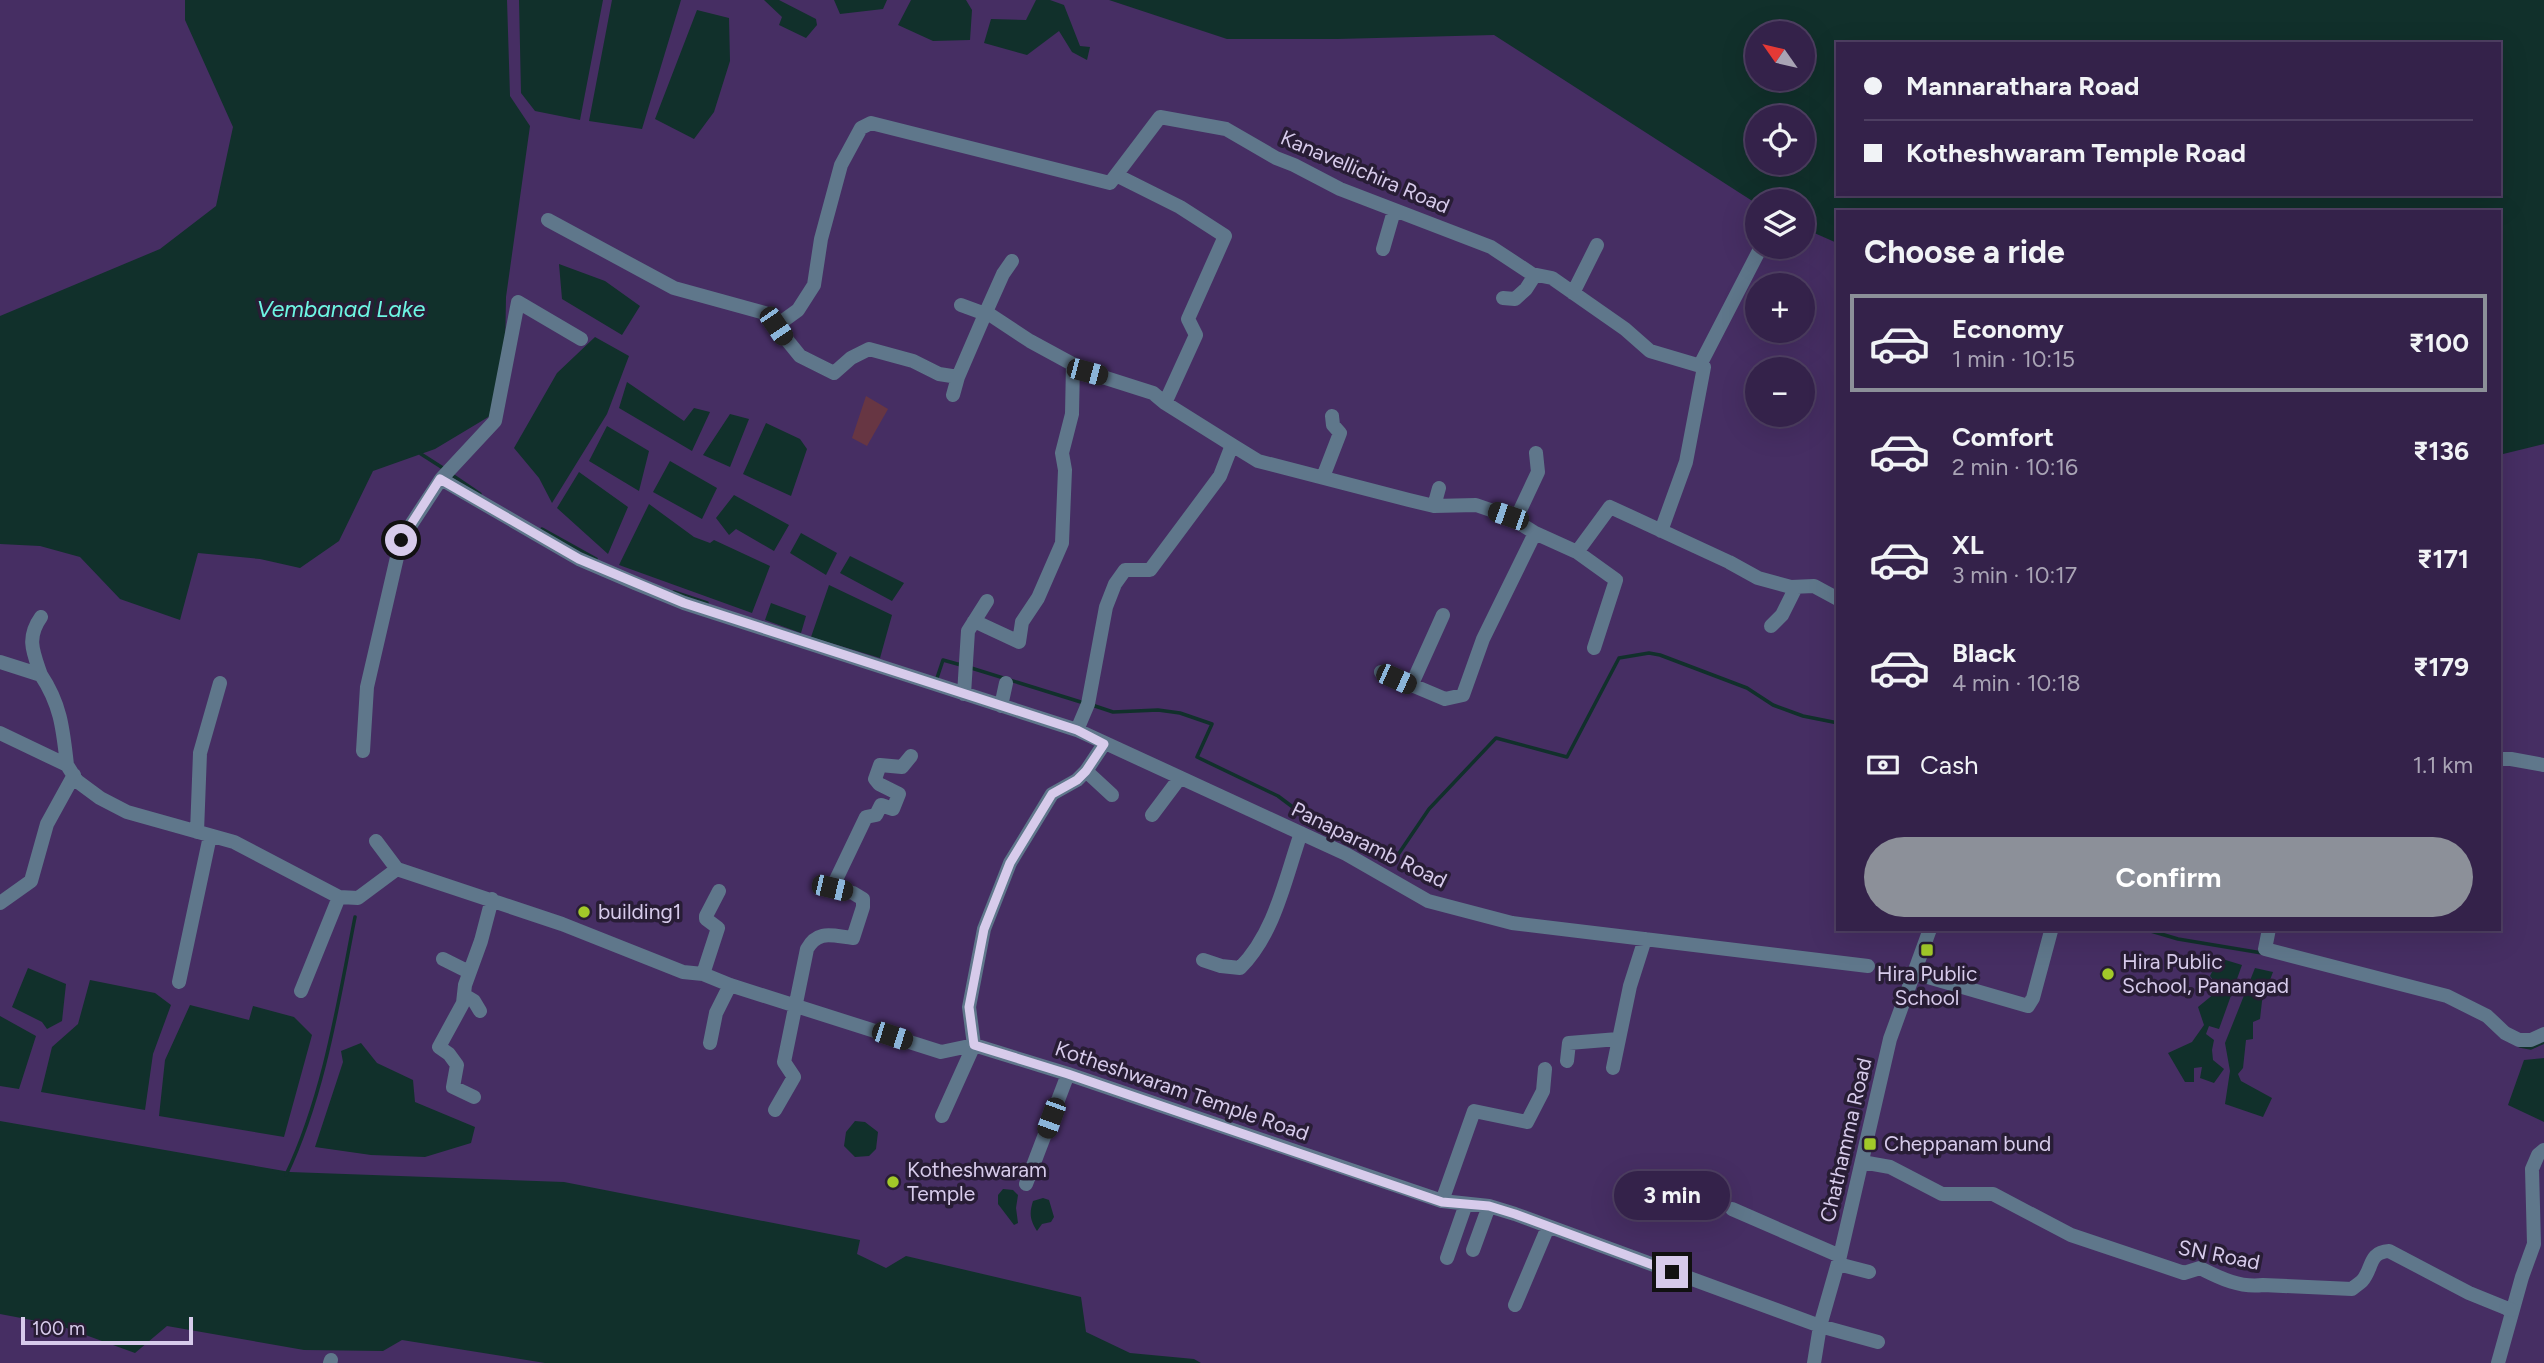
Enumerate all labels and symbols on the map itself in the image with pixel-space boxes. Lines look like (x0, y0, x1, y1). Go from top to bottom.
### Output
north arrow (1745, 21, 1815, 91)
street label: Kanavellichira Road (1277, 125, 1453, 218)
water label: Vembanad Lake (257, 295, 426, 323)
car (756, 303, 797, 349)
car (1064, 356, 1111, 388)
car (1485, 499, 1532, 533)
route start (385, 524, 417, 556)
car (1373, 661, 1420, 697)
street label: Panaparamb Road (1287, 796, 1451, 893)
car (810, 873, 855, 903)
place label: building1 (598, 899, 681, 924)
marker: building1 (576, 904, 592, 920)
marker: Hira Public School (1919, 942, 1935, 958)
place label: Hira Public School, Panangad (2122, 949, 2289, 998)
place label: Hira Public School (1877, 961, 1977, 1010)
marker: Hira Public School, Panangad (2100, 966, 2116, 982)
car (869, 1020, 916, 1052)
street label: Kotheshwaram Temple Road (1052, 1035, 1312, 1146)
street label: Chathamma Road (1814, 1055, 1877, 1225)
car (1034, 1095, 1069, 1141)
place label: Cheppanam bund (1884, 1131, 2051, 1156)
marker: Cheppanam bund (1862, 1136, 1878, 1152)
place label: Kotheshwaram Temple (907, 1157, 1047, 1206)
callout: 3 min (1614, 1170, 1730, 1220)
marker: Kotheshwaram Temple (885, 1174, 901, 1190)
street label: SN Road (2176, 1234, 2262, 1275)
route end (1656, 1256, 1688, 1288)
scale bar (21, 1314, 192, 1346)

